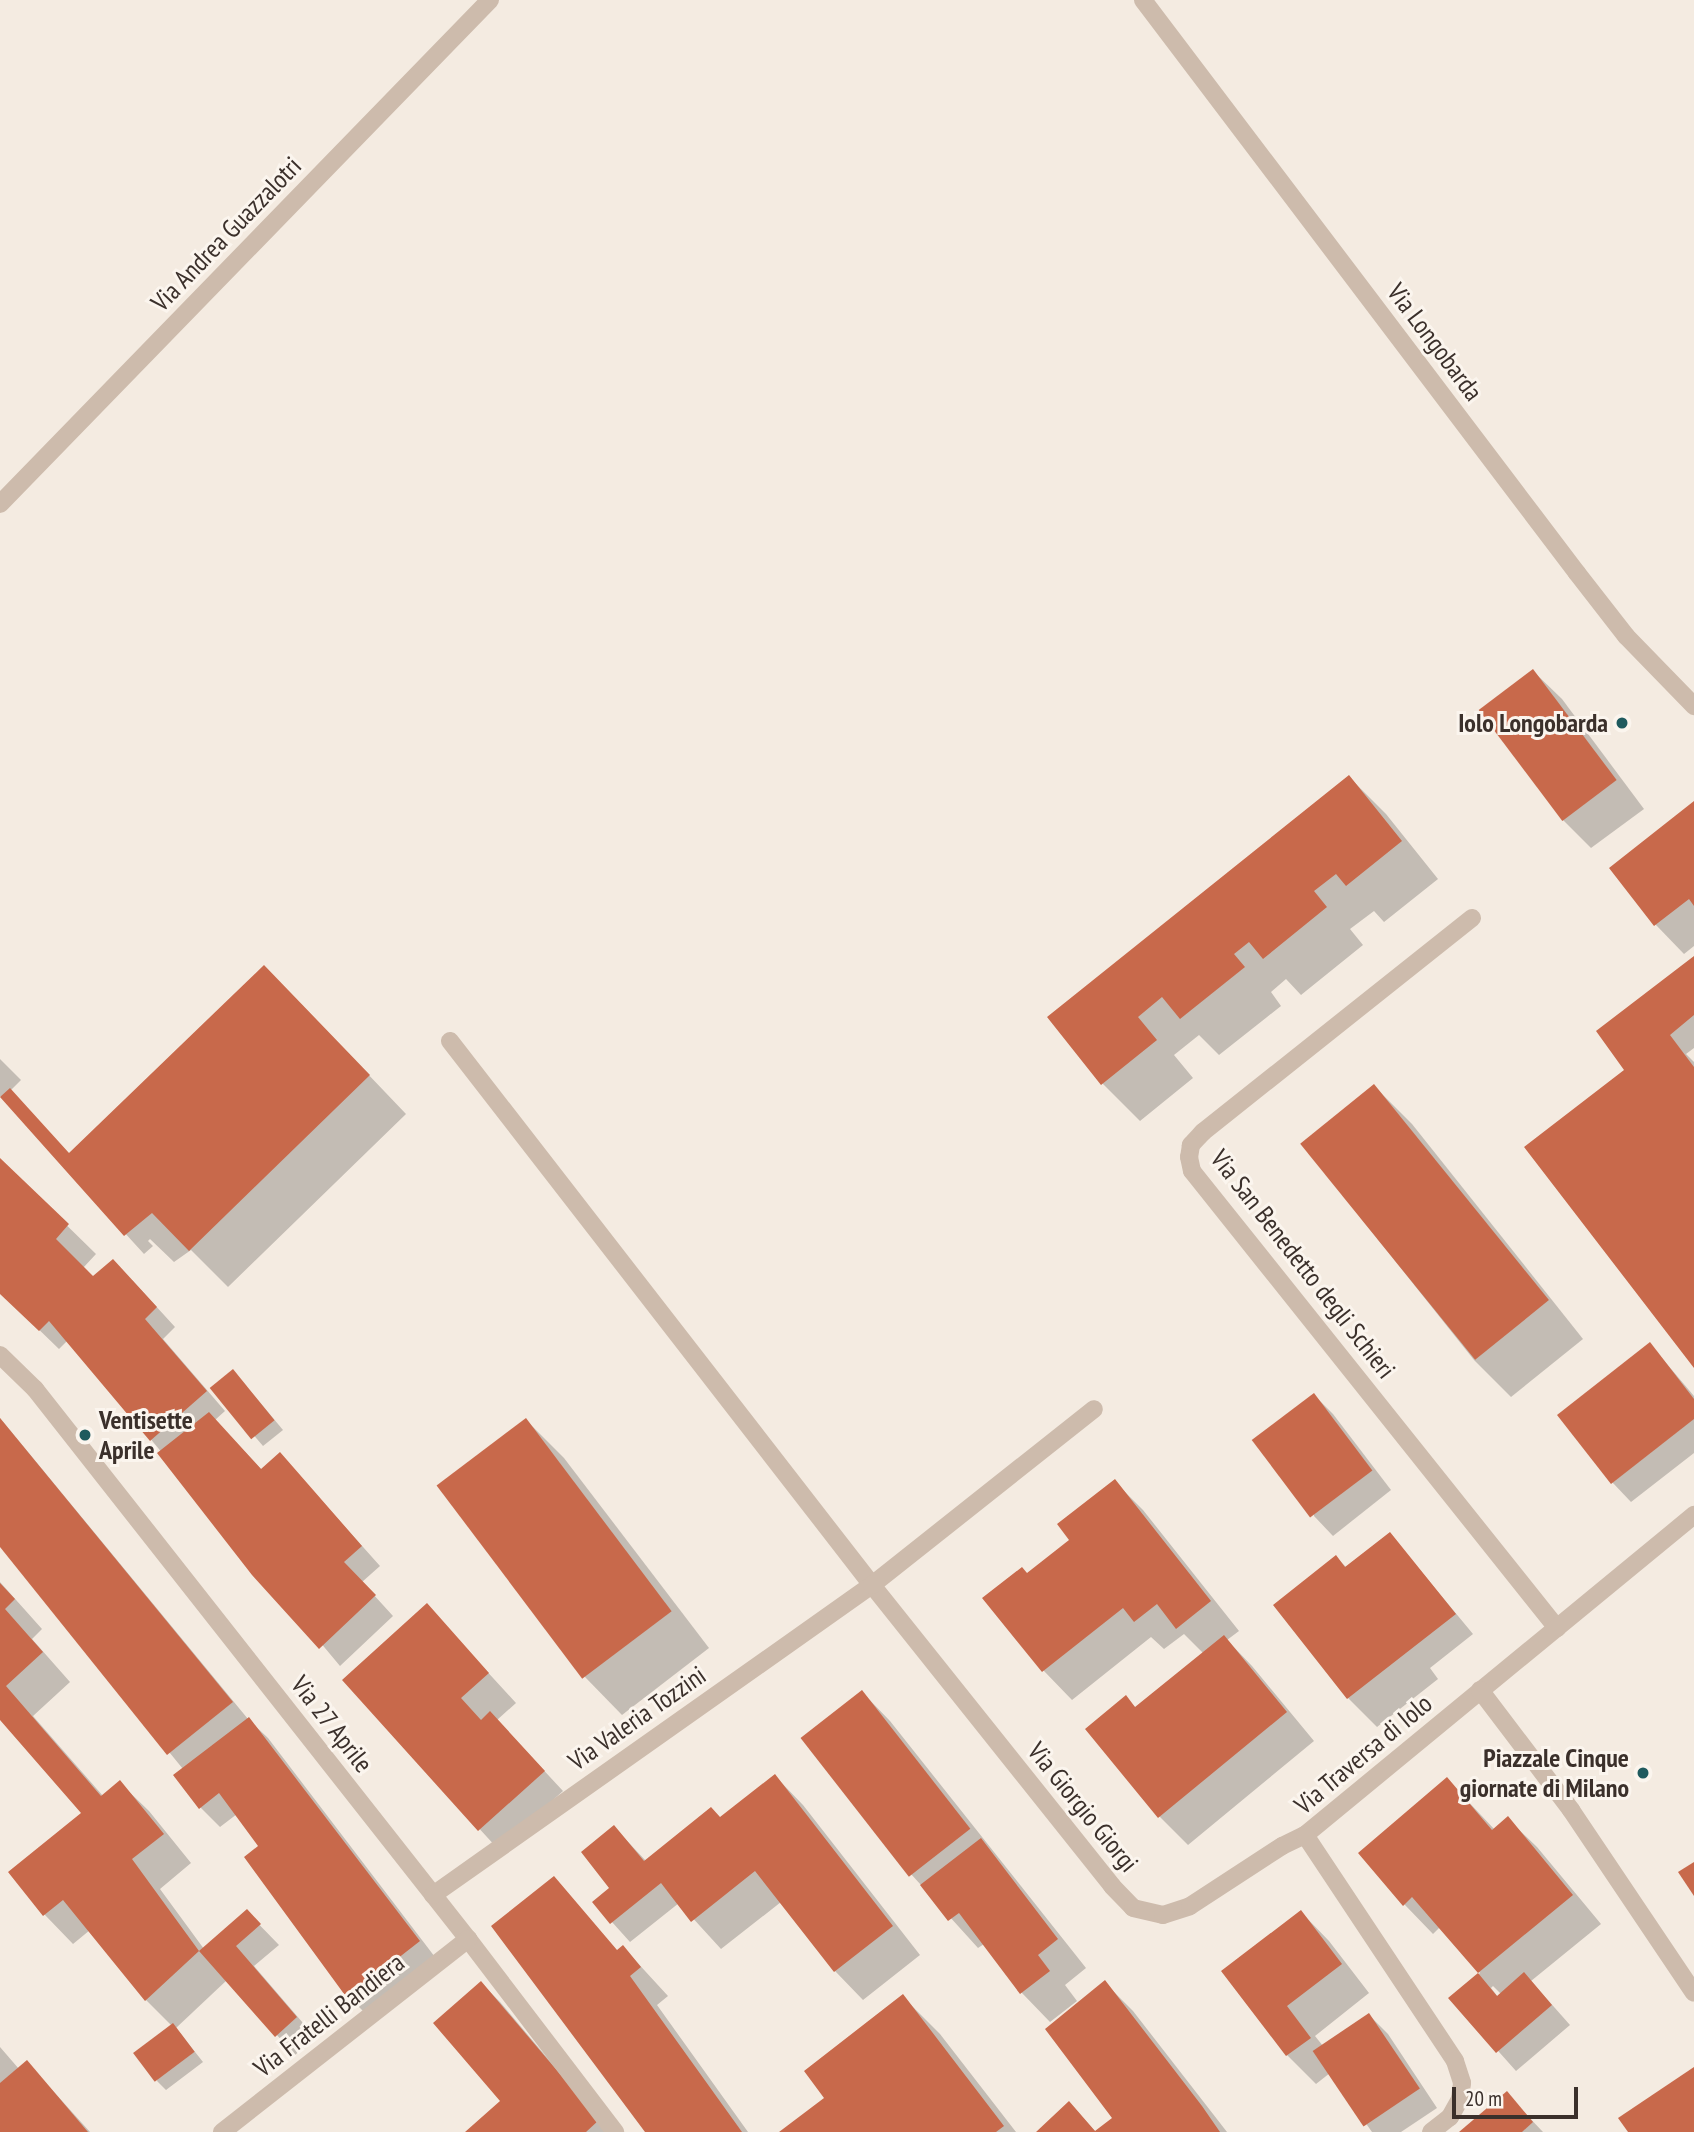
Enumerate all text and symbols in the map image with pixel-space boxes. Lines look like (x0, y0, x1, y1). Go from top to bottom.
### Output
street label: Via Andrea Guazzalotri (144, 150, 308, 318)
street label: Via Longobarda (1381, 277, 1489, 407)
place label: Iolo Longobarda (1458, 707, 1608, 739)
marker: Iolo Longobarda (1614, 715, 1630, 731)
street label: Via San Benedetto degli Schieri (1204, 1144, 1402, 1384)
place label: Ventisette Aprile (99, 1404, 193, 1466)
marker: Ventisette Aprile (77, 1427, 93, 1443)
street label: Via Valeria Tozzini (562, 1659, 712, 1777)
street label: Via 27 Aprile (284, 1669, 380, 1779)
street label: Via Traversa di Iolo (1288, 1687, 1438, 1821)
street label: Via Giorgio Giorgi (1021, 1736, 1145, 1878)
place label: Piazzale Cinque giornate di Milano (1460, 1742, 1629, 1803)
marker: Piazzale Cinque giornate di Milano (1635, 1765, 1651, 1781)
street label: Via Fratelli Bandiera (248, 1947, 410, 2083)
scale bar (1456, 2072, 1582, 2116)
text: 20 m (1465, 2085, 1502, 2112)

